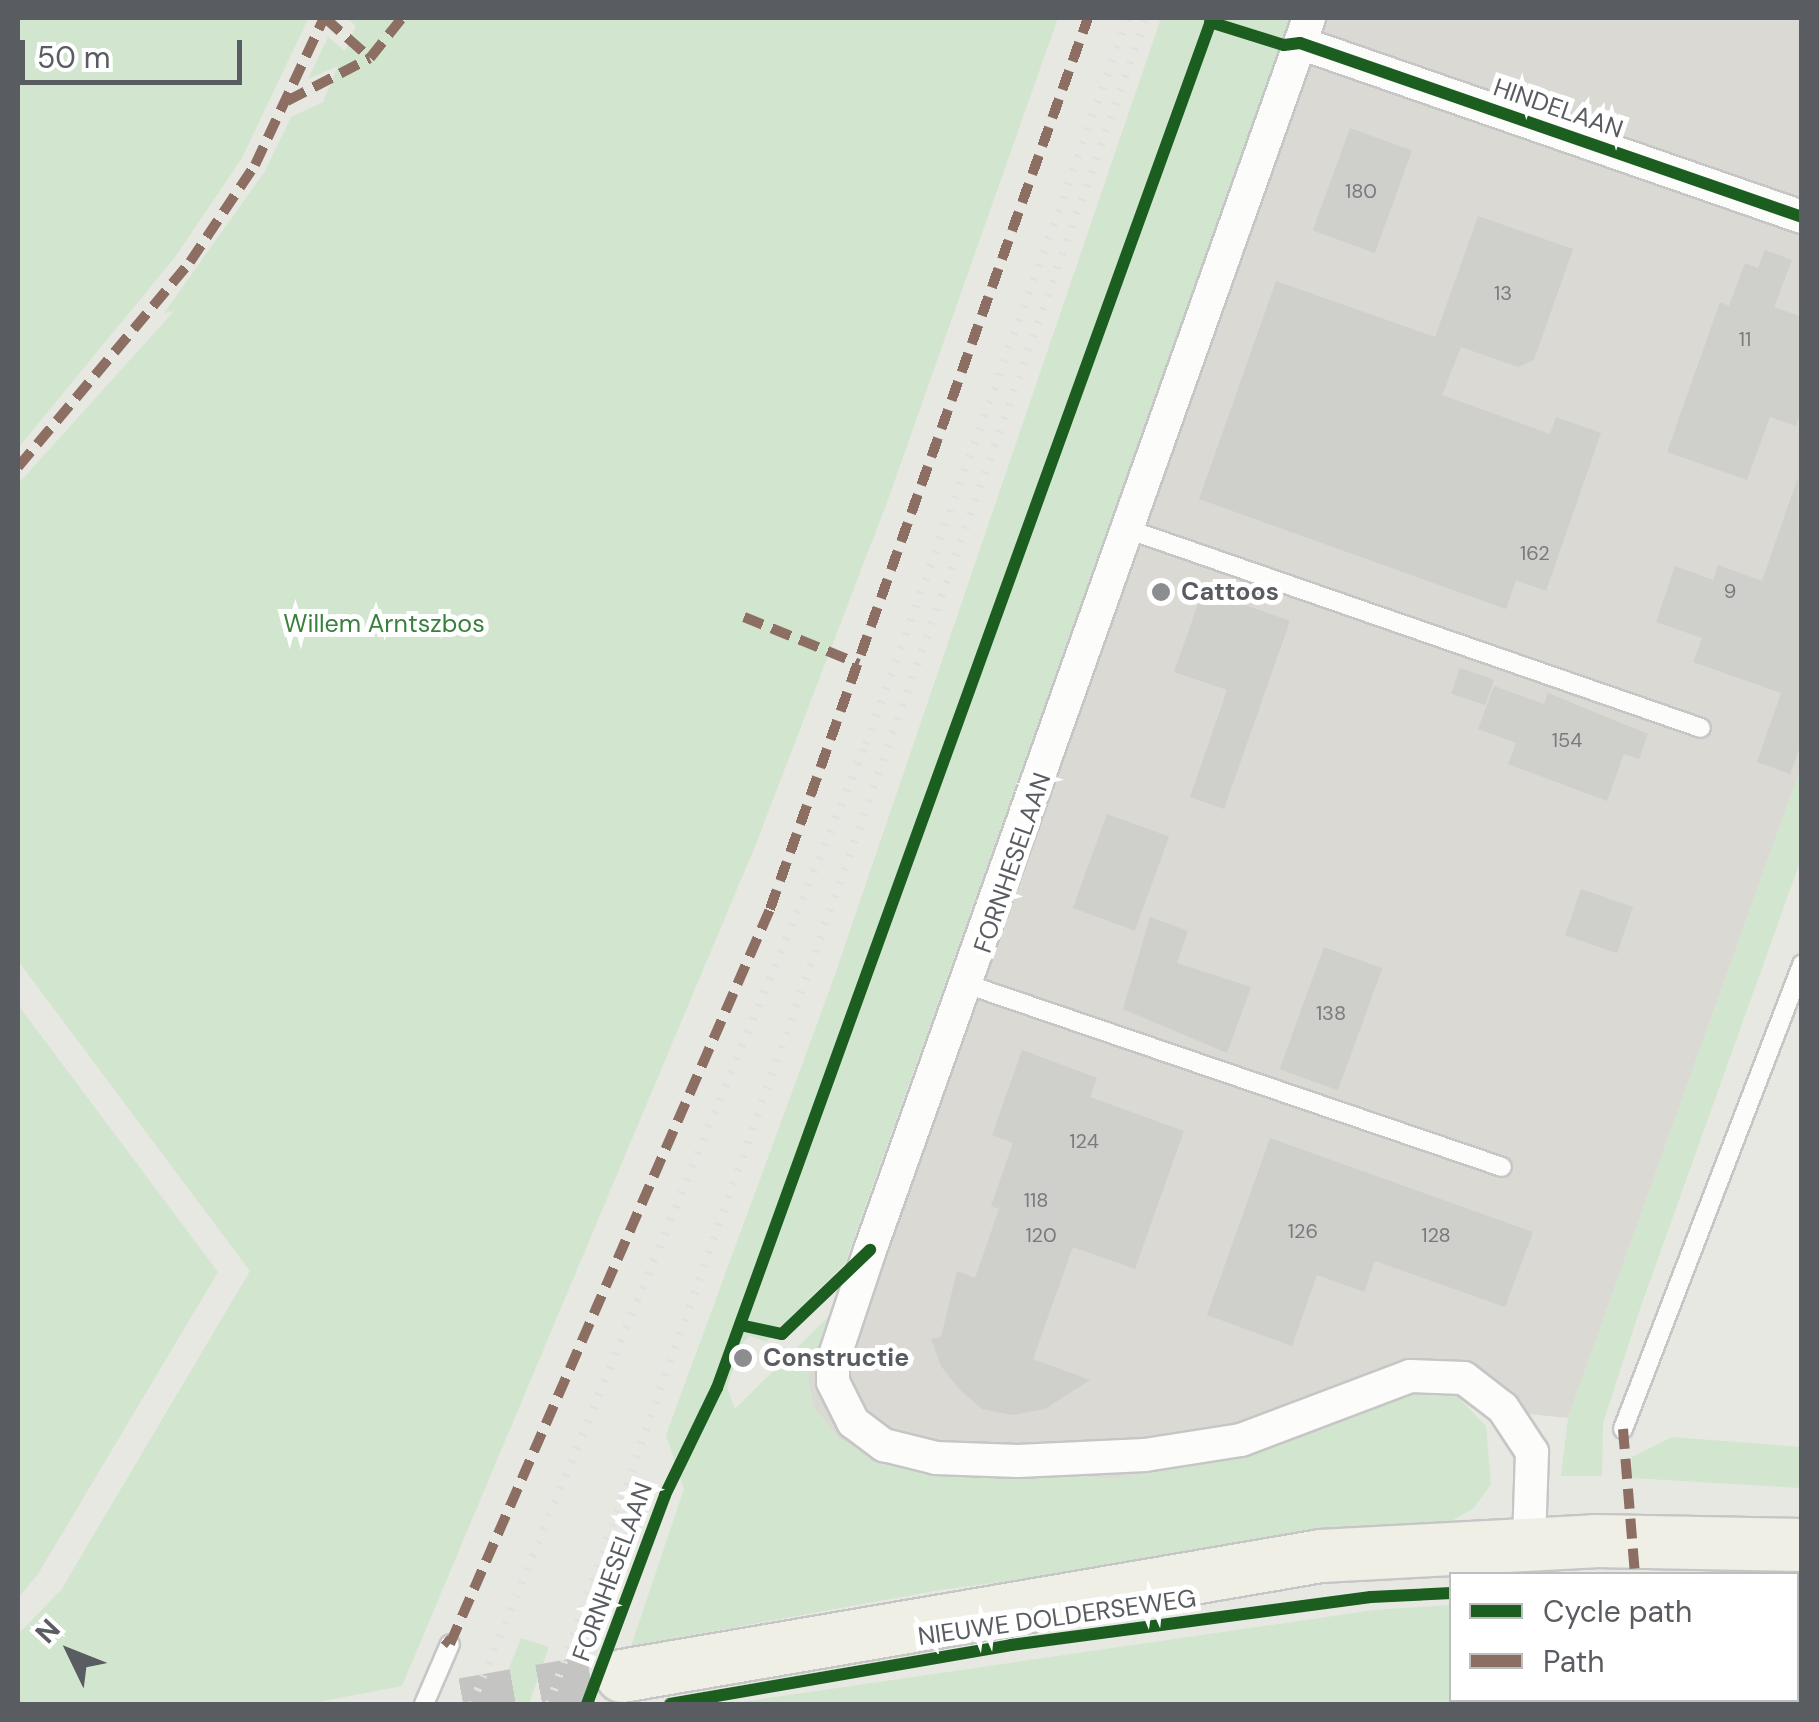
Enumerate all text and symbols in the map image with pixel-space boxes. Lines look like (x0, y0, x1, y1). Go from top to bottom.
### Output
scale bar (25, 20, 248, 82)
text: 50 m (37, 38, 111, 77)
street label: HINDELAAN (1489, 73, 1627, 145)
house number: 180 (1345, 179, 1377, 203)
house number: 13 (1494, 281, 1512, 305)
house number: 11 (1739, 327, 1751, 351)
house number: 162 (1520, 541, 1550, 565)
place label: Cattoos (1181, 577, 1279, 607)
house number: 9 (1724, 579, 1736, 603)
marker: Cattoos (1150, 581, 1172, 603)
park label: Willem Arntszbos (283, 609, 485, 639)
house number: 154 (1552, 728, 1582, 752)
street label: FORNHESELAAN (968, 769, 1058, 957)
house number: 138 (1316, 1001, 1346, 1025)
house number: 124 (1069, 1129, 1099, 1153)
house number: 118 (1024, 1188, 1048, 1212)
house number: 126 (1288, 1219, 1318, 1243)
house number: 120 (1025, 1223, 1057, 1247)
house number: 128 (1421, 1223, 1451, 1247)
place label: Constructie (763, 1343, 909, 1373)
marker: Constructie (732, 1347, 754, 1369)
street label: FORNHESELAAN (567, 1478, 659, 1666)
legend (1449, 1572, 1799, 1702)
street label: NIEUWE DOLDERSEWEG (916, 1584, 1198, 1652)
text: Cycle path (1543, 1592, 1692, 1631)
north arrow (20, 1602, 120, 1702)
text: N (27, 1611, 68, 1651)
text: Path (1543, 1642, 1605, 1681)

